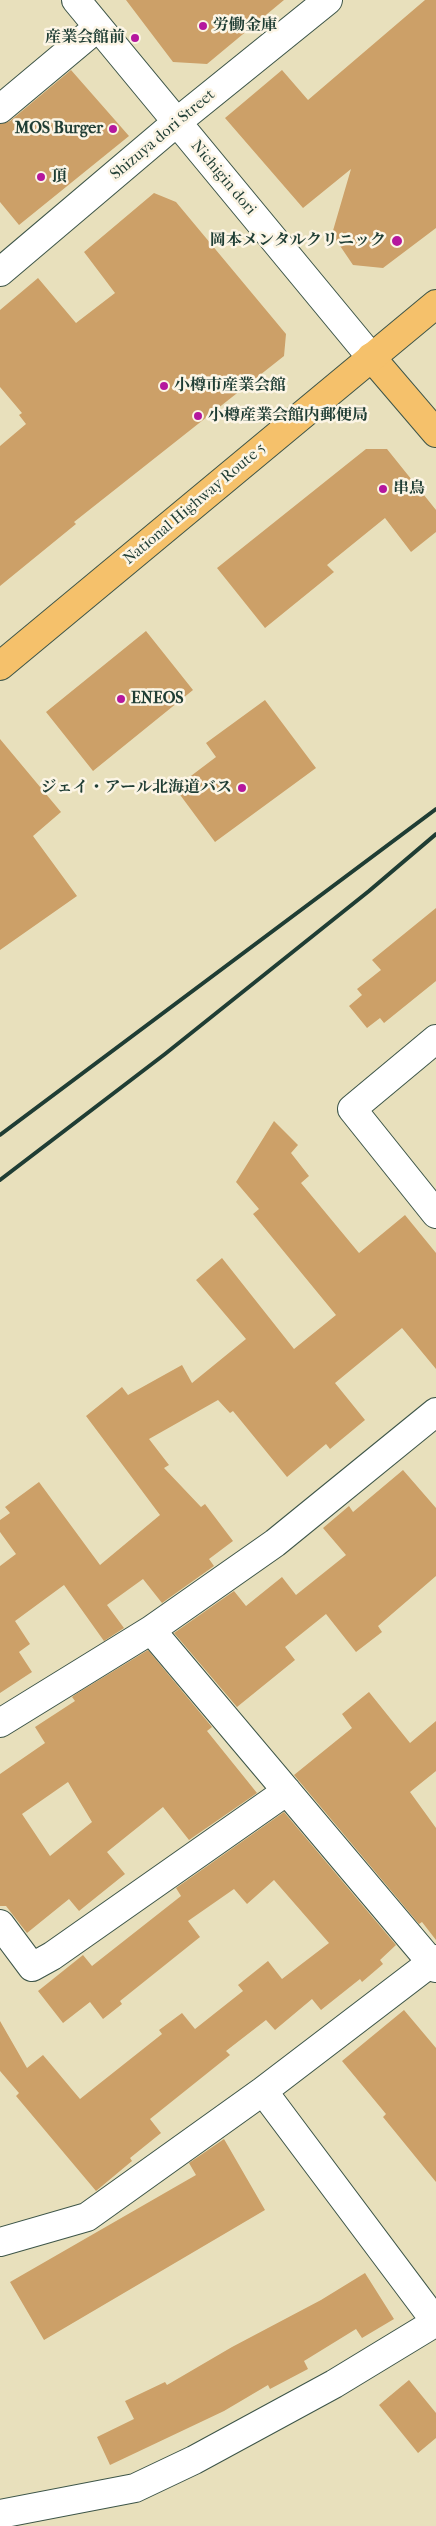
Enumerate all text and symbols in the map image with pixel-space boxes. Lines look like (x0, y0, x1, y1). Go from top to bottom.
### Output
place label: 労働金庫 (213, 16, 277, 36)
marker: 労働金庫 (197, 20, 209, 32)
place label: 産業会館前 (45, 28, 125, 48)
marker: 産業会館前 (129, 32, 141, 44)
street label: Shizuya dori Street (107, 86, 219, 184)
place label: MOS Burger (15, 119, 103, 139)
marker: MOS Burger (107, 123, 119, 135)
street label: Nichigin dori (186, 137, 260, 219)
place label: 頂 (51, 167, 67, 187)
marker: 頂 (35, 171, 47, 183)
place label: 岡本メンタルクリニック (210, 231, 386, 251)
marker: 岡本メンタルクリニック (390, 234, 404, 248)
place label: 小樽市産業会館 (174, 376, 286, 396)
marker: 小樽市産業会館 (158, 380, 170, 392)
place label: 小樽産業会館内郵便局 (208, 406, 368, 426)
marker: 小樽産業会館内郵便局 (192, 410, 204, 422)
street label: National Highway Route 5 (120, 439, 270, 569)
place label: 串鳥 (393, 479, 425, 499)
marker: 串鳥 (377, 483, 389, 495)
place label: ENEOS (131, 689, 184, 709)
marker: ENEOS (115, 693, 127, 705)
place label: ジェイ・アール北海道バス (40, 778, 232, 798)
marker: ジェイ・アール北海道バス (236, 782, 248, 794)

